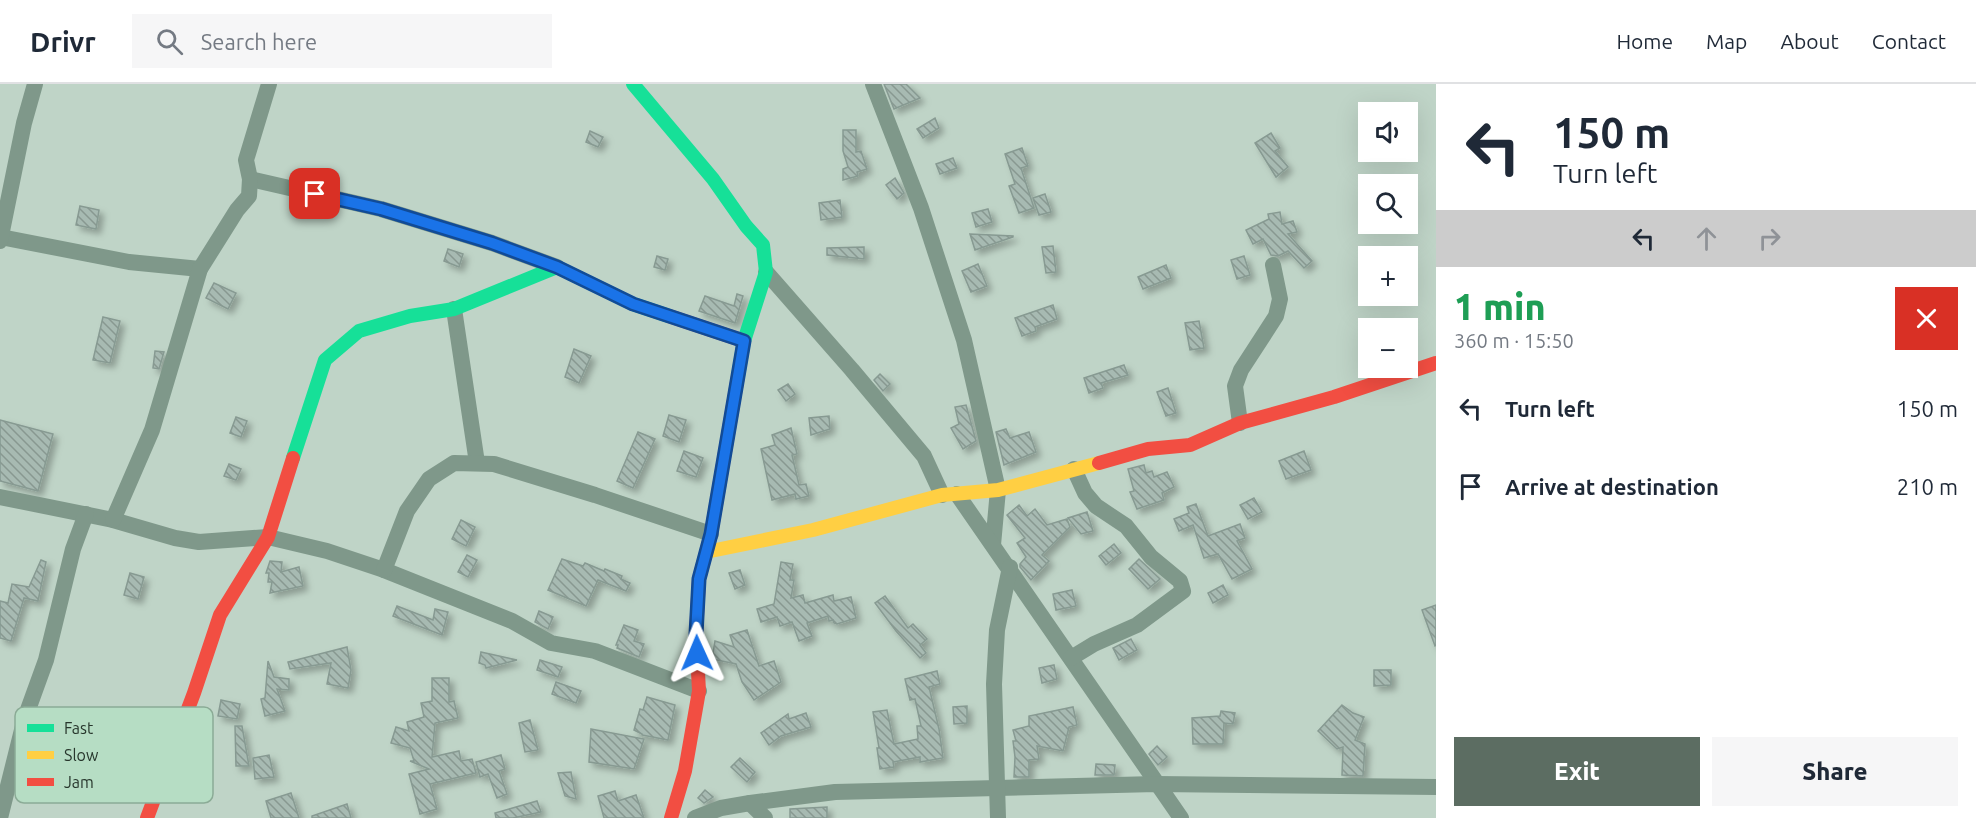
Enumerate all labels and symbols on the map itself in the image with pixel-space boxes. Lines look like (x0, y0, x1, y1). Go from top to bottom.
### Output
pin (289, 168, 340, 219)
position arrow (665, 621, 729, 685)
legend (15, 707, 213, 803)
text: Fast (64, 719, 94, 737)
text: Slow (64, 746, 99, 764)
text: Jam (64, 773, 94, 791)

